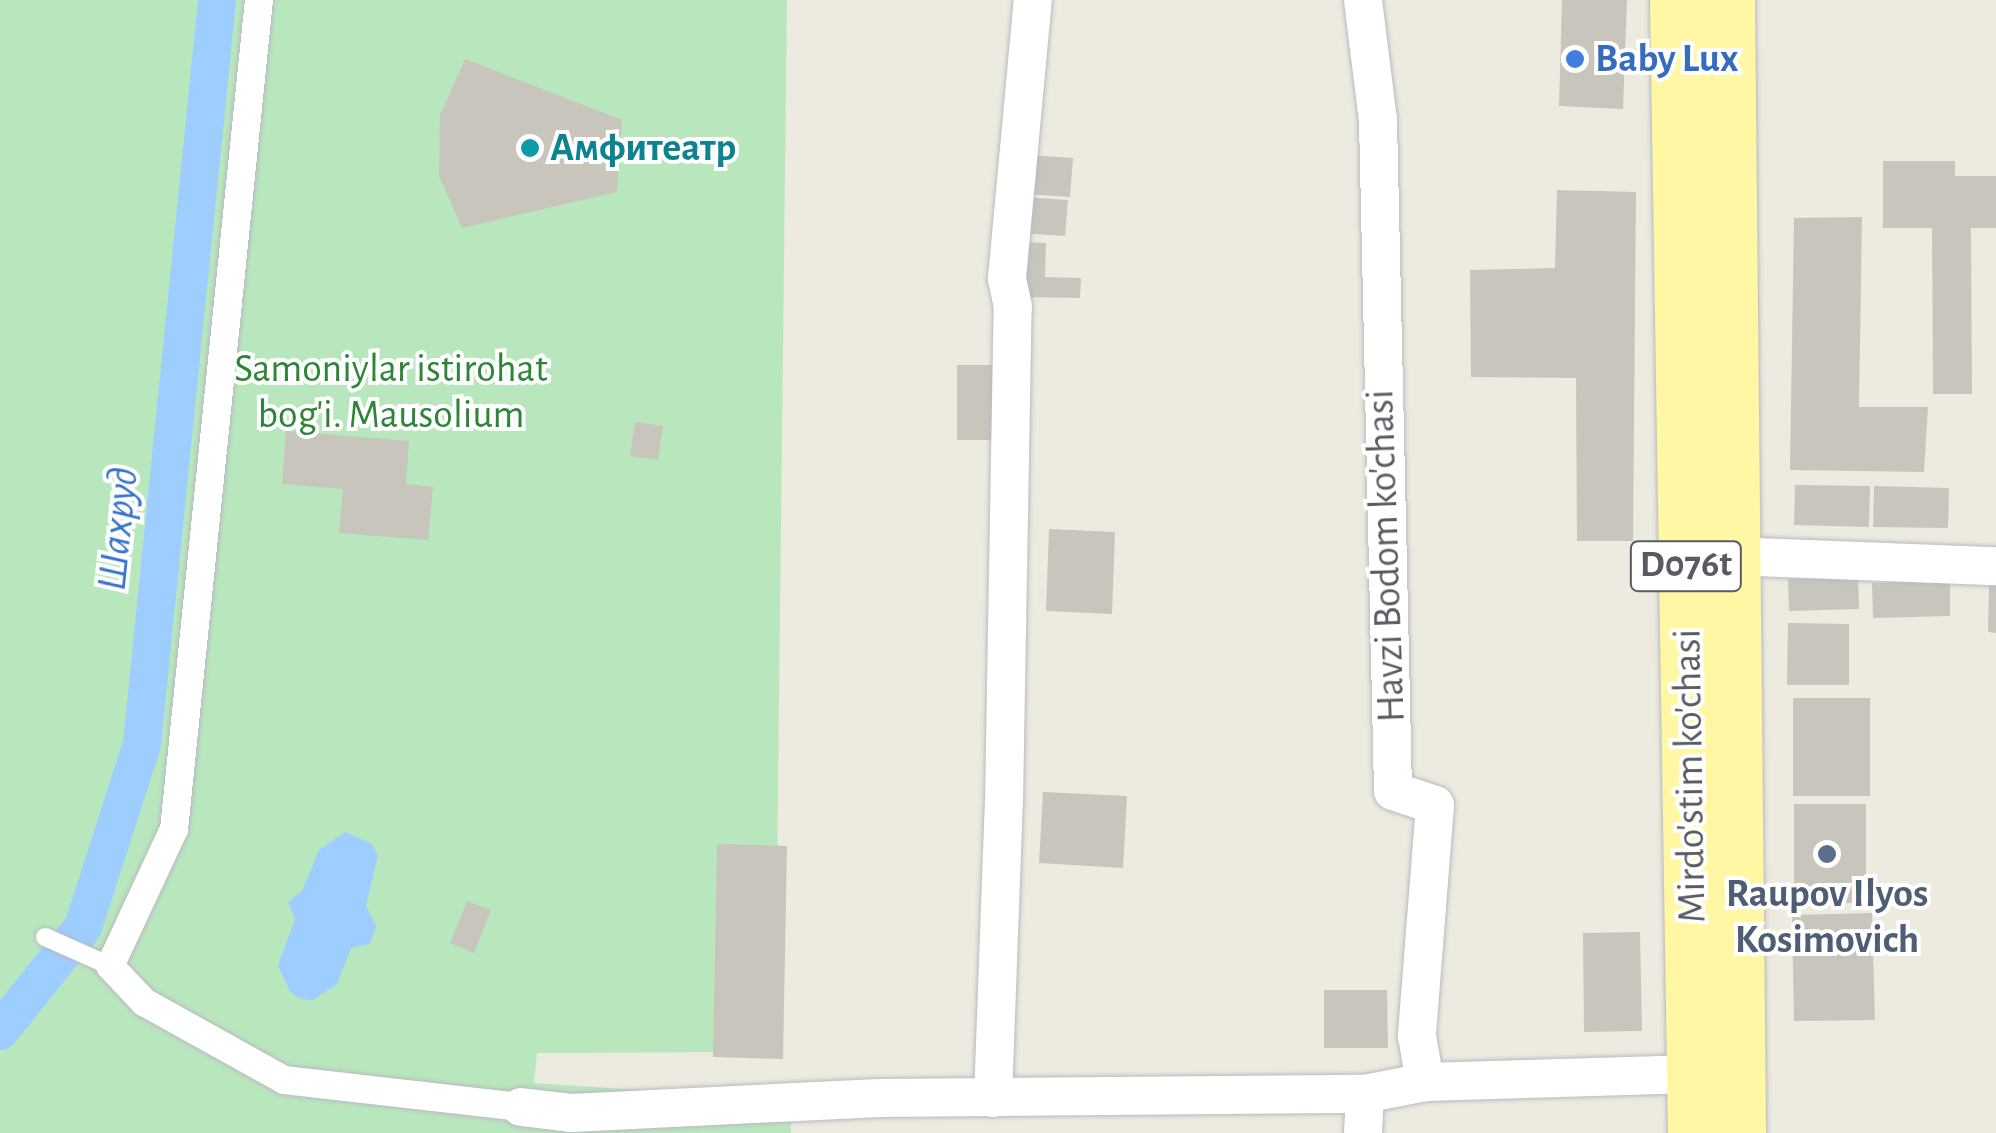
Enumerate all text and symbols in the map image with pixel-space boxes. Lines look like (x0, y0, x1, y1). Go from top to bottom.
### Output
place label: Baby Lux (1595, 35, 1738, 83)
marker: Baby Lux (1564, 48, 1586, 70)
place label: Амфитеатр (550, 124, 736, 172)
marker: Амфитеатр (519, 137, 541, 159)
park label: Samoniylar istirohat bog'i. Mausolium (234, 345, 548, 439)
street label: Havzi Bodom ko'chasi (1356, 389, 1416, 723)
water label: Шахруд (86, 465, 150, 593)
road number: D076t (1628, 533, 1744, 599)
street label: Mirdo'stim ko'chasi (1663, 629, 1717, 923)
marker: Raupov Ilyos Kosimovich (1816, 843, 1838, 865)
place label: Raupov Ilyos Kosimovich (1726, 870, 1928, 964)

